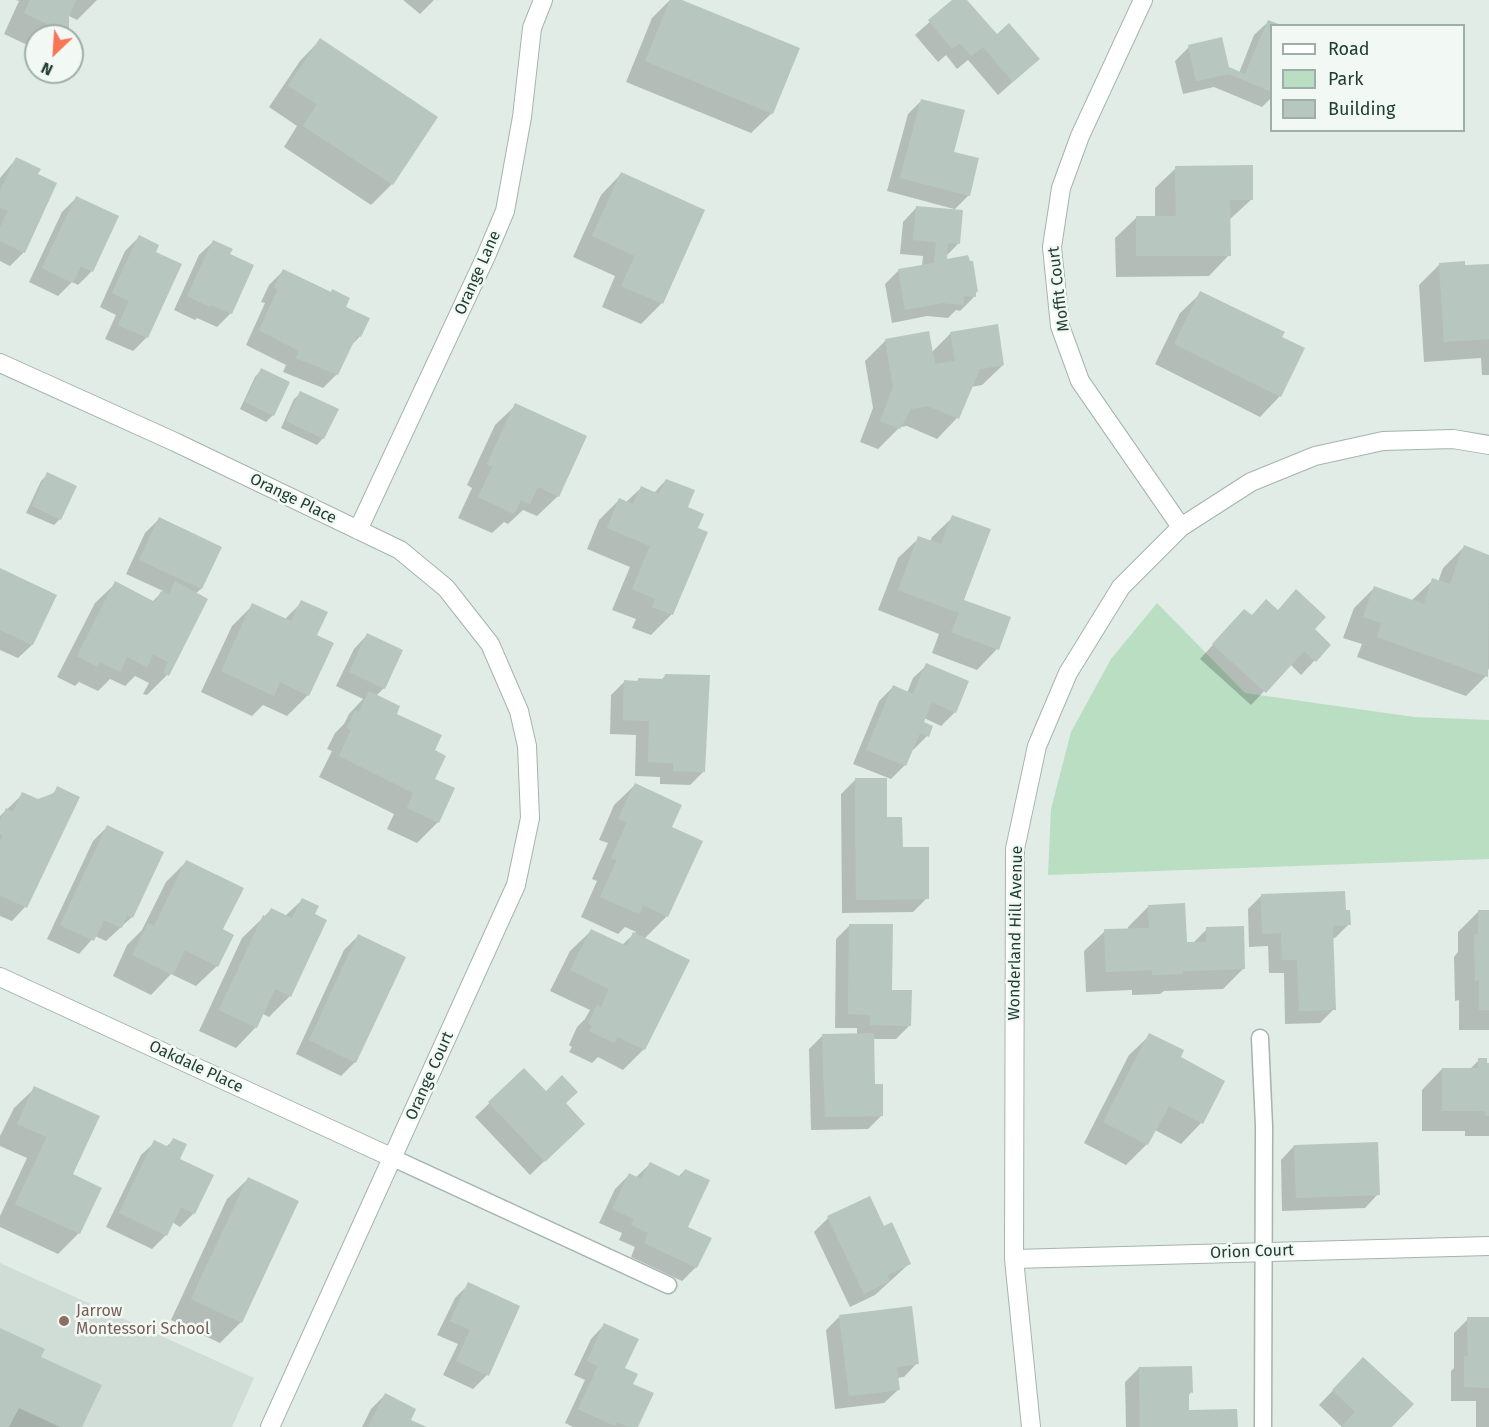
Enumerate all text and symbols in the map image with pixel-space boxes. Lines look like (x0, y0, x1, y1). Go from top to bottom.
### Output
north arrow (24, 24, 84, 84)
legend (1270, 24, 1465, 132)
text: Road (1328, 38, 1370, 60)
text: N (38, 58, 56, 80)
text: Park (1328, 68, 1363, 90)
text: Building (1328, 98, 1395, 120)
street label: Orange Lane (451, 228, 505, 318)
street label: Moffit Court (1044, 245, 1074, 333)
street label: Orange Place (246, 470, 340, 528)
street label: Wonderland Hill Avenue (1005, 845, 1027, 1021)
street label: Orange Court (402, 1029, 458, 1123)
street label: Oakdale Place (146, 1037, 246, 1097)
street label: Orion Court (1210, 1241, 1294, 1263)
place label: Jarrow Montessori School (76, 1302, 210, 1340)
marker: Jarrow Montessori School (57, 1314, 71, 1328)

